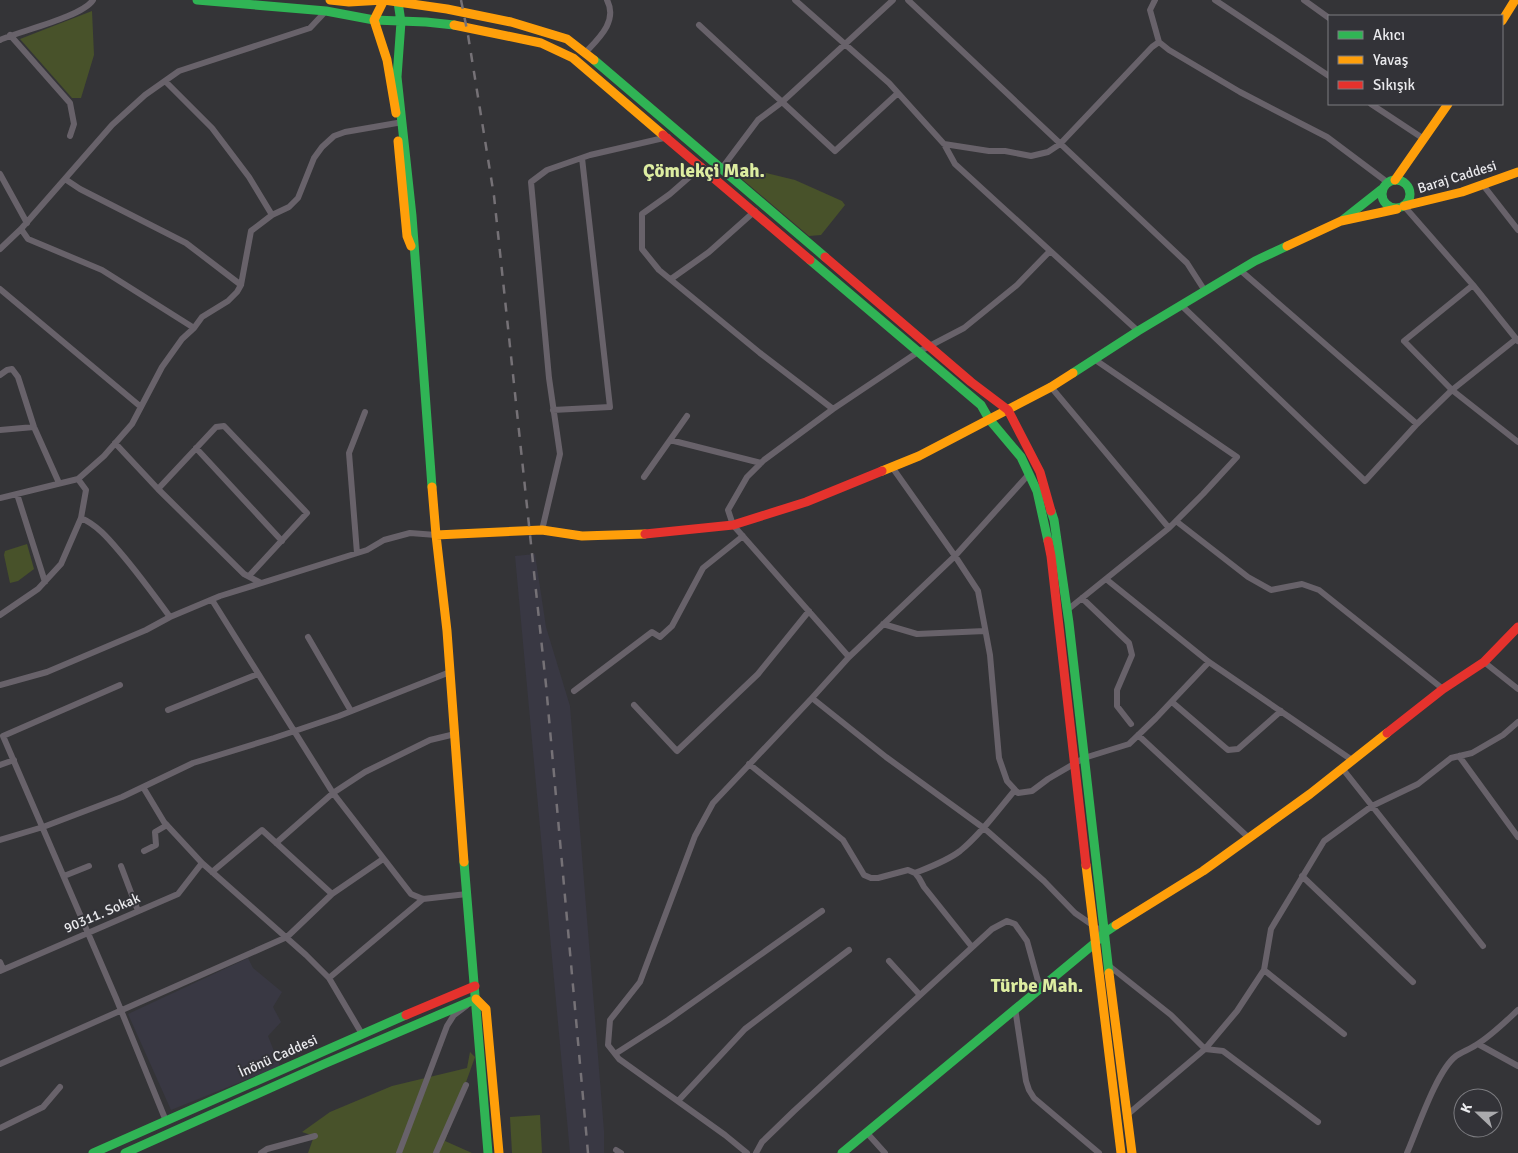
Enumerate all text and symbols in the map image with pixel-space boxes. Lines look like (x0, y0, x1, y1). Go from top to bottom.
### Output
legend (1328, 15, 1503, 105)
text: Akıcı (1373, 26, 1405, 44)
text: Yavaş (1373, 51, 1409, 69)
text: Sıkışık (1373, 76, 1416, 94)
street label: Baraj Caddesi (1415, 157, 1499, 197)
district label: Çömlekçi Mah. (643, 159, 765, 183)
street label: 90311. Sokak (62, 889, 142, 937)
district label: Türbe Mah. (991, 974, 1083, 998)
street label: İnönü Caddesi (236, 1031, 320, 1081)
north arrow (1453, 1088, 1503, 1138)
text: K (1457, 1101, 1476, 1116)

